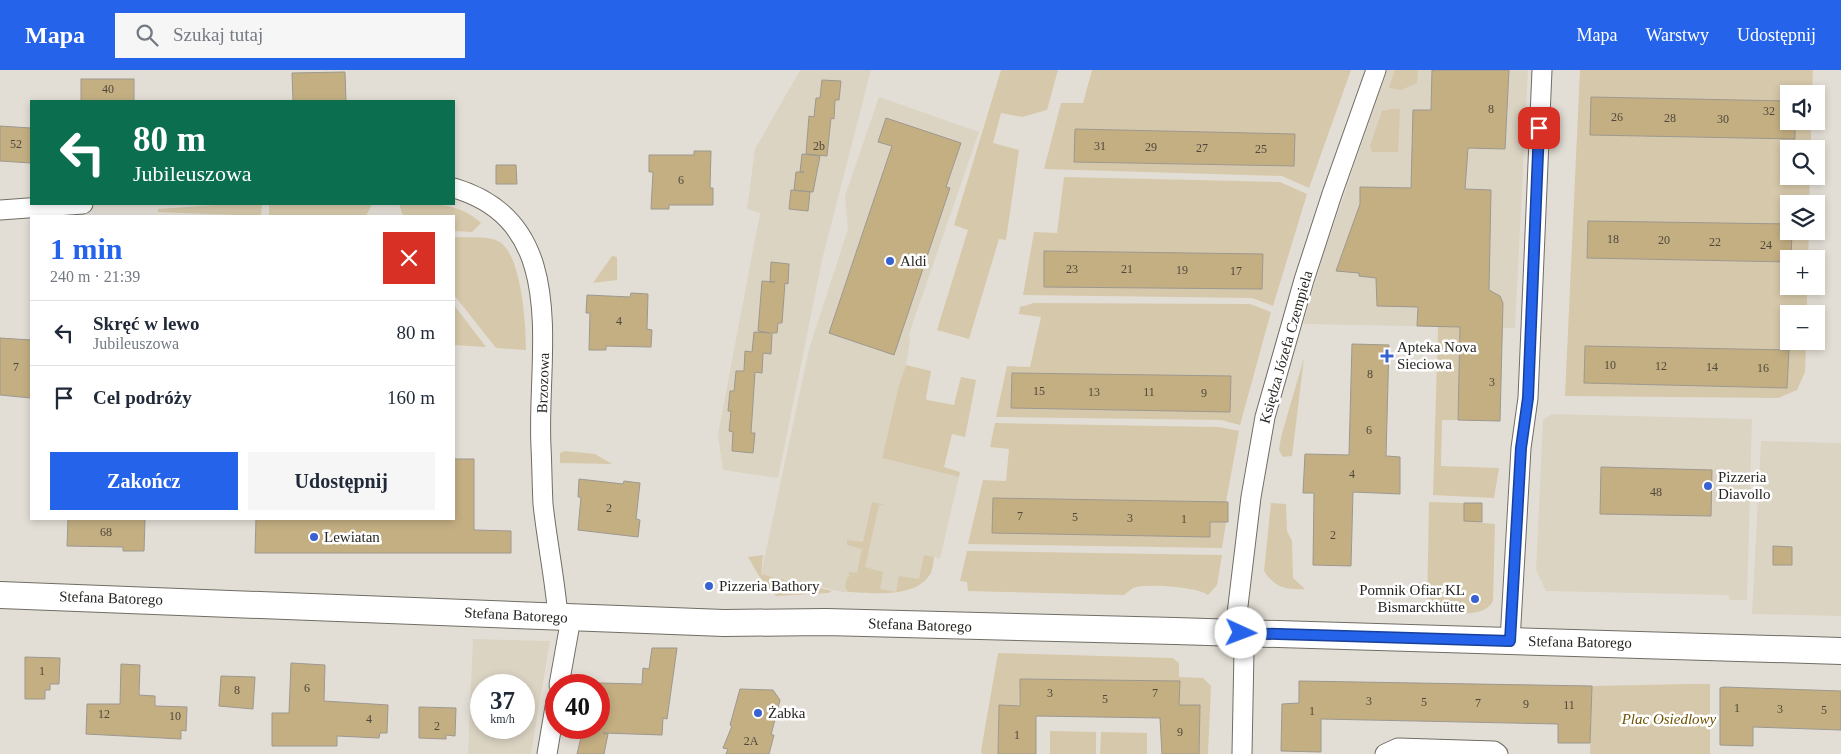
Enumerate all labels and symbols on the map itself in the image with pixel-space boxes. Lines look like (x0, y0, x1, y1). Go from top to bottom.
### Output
house number: 40 (102, 82, 114, 96)
house number: 8 (1488, 102, 1494, 116)
house number: 32 (1763, 104, 1775, 118)
pin (1518, 107, 1560, 149)
house number: 26 (1611, 110, 1623, 124)
house number: 28 (1664, 111, 1676, 125)
house number: 30 (1717, 112, 1729, 126)
house number: 52 (10, 137, 22, 151)
house number: 2b (813, 139, 825, 153)
house number: 31 (1094, 139, 1106, 153)
house number: 29 (1145, 140, 1157, 154)
house number: 27 (1196, 141, 1208, 155)
house number: 25 (1255, 142, 1267, 156)
house number: 6 (678, 173, 684, 187)
house number: 18 (1607, 232, 1619, 246)
house number: 20 (1658, 233, 1670, 247)
house number: 22 (1709, 235, 1721, 249)
house number: 24 (1760, 238, 1772, 252)
place label: Aldi (900, 253, 927, 269)
marker: Aldi (884, 255, 896, 267)
house number: 23 (1066, 262, 1078, 276)
house number: 21 (1121, 262, 1133, 276)
house number: 19 (1176, 263, 1188, 277)
house number: 17 (1230, 264, 1242, 278)
street label: Księdza Józefa Czempiela (1256, 268, 1316, 425)
house number: 4 (616, 314, 622, 328)
place label: Apteka Nova Sieciowa (1397, 339, 1477, 372)
marker: Apteka Nova Sieciowa (1381, 350, 1393, 362)
street label: Brzozowa (534, 352, 552, 414)
house number: 10 (1604, 358, 1616, 372)
house number: 12 (1655, 359, 1667, 373)
house number: 7 (13, 360, 19, 374)
house number: 14 (1706, 360, 1718, 374)
house number: 16 (1757, 361, 1769, 375)
house number: 8 (1367, 367, 1373, 381)
house number: 3 (1489, 375, 1495, 389)
house number: 15 (1033, 384, 1045, 398)
house number: 13 (1088, 385, 1100, 399)
house number: 11 (1143, 385, 1155, 399)
house number: 9 (1201, 386, 1207, 400)
house number: 6 (1366, 423, 1372, 437)
house number: 4 (1349, 467, 1355, 481)
place label: Pizzeria Diavollo (1718, 469, 1771, 502)
marker: Pizzeria Diavollo (1702, 480, 1714, 492)
house number: 48 (1650, 485, 1662, 499)
house number: 2 (606, 501, 612, 515)
house number: 7 (1017, 509, 1023, 523)
house number: 5 (1072, 510, 1078, 524)
house number: 3 (1127, 511, 1133, 525)
house number: 1 (1181, 512, 1187, 526)
house number: 68 (100, 525, 112, 539)
house number: 2 (1330, 528, 1336, 542)
place label: Lewiatan (324, 529, 380, 545)
marker: Lewiatan (308, 531, 320, 543)
place label: Pizzeria Bathory (719, 578, 820, 594)
marker: Pizzeria Bathory (703, 580, 715, 592)
place label: Pomnik Ofiar KL Bismarckhütte (1359, 582, 1465, 615)
street label: Stefana Batorego (59, 588, 163, 608)
marker: Pomnik Ofiar KL Bismarckhütte (1469, 593, 1481, 605)
street label: Stefana Batorego (464, 604, 568, 626)
position arrow (1214, 606, 1266, 658)
street label: Stefana Batorego (868, 615, 972, 635)
street label: Stefana Batorego (1528, 633, 1632, 651)
house number: 1 (39, 664, 45, 678)
speed limit sign: 40 (545, 674, 610, 739)
house number: 6 (304, 681, 310, 695)
house number: 8 (234, 683, 240, 697)
house number: 3 (1047, 686, 1053, 700)
house number: 7 (1152, 686, 1158, 700)
house number: 5 (1102, 692, 1108, 706)
house number: 3 (1366, 694, 1372, 708)
house number: 5 (1421, 695, 1427, 709)
house number: 7 (1475, 696, 1481, 710)
house number: 9 (1523, 697, 1529, 711)
house number: 11 (1563, 698, 1575, 712)
house number: 1 (1734, 701, 1740, 715)
house number: 3 (1777, 702, 1783, 716)
house number: 5 (1821, 703, 1827, 717)
house number: 1 (1309, 704, 1315, 718)
place label: Żabka (768, 705, 806, 721)
house number: 12 (98, 707, 110, 721)
marker: Żabka (752, 707, 764, 719)
house number: 10 (169, 709, 181, 723)
park label: Plac Osiedlowy (1621, 711, 1717, 727)
house number: 4 (366, 712, 372, 726)
house number: 2 (434, 719, 440, 733)
house number: 9 (1177, 725, 1183, 739)
house number: 1 (1014, 728, 1020, 742)
house number: 2A (744, 734, 759, 748)

